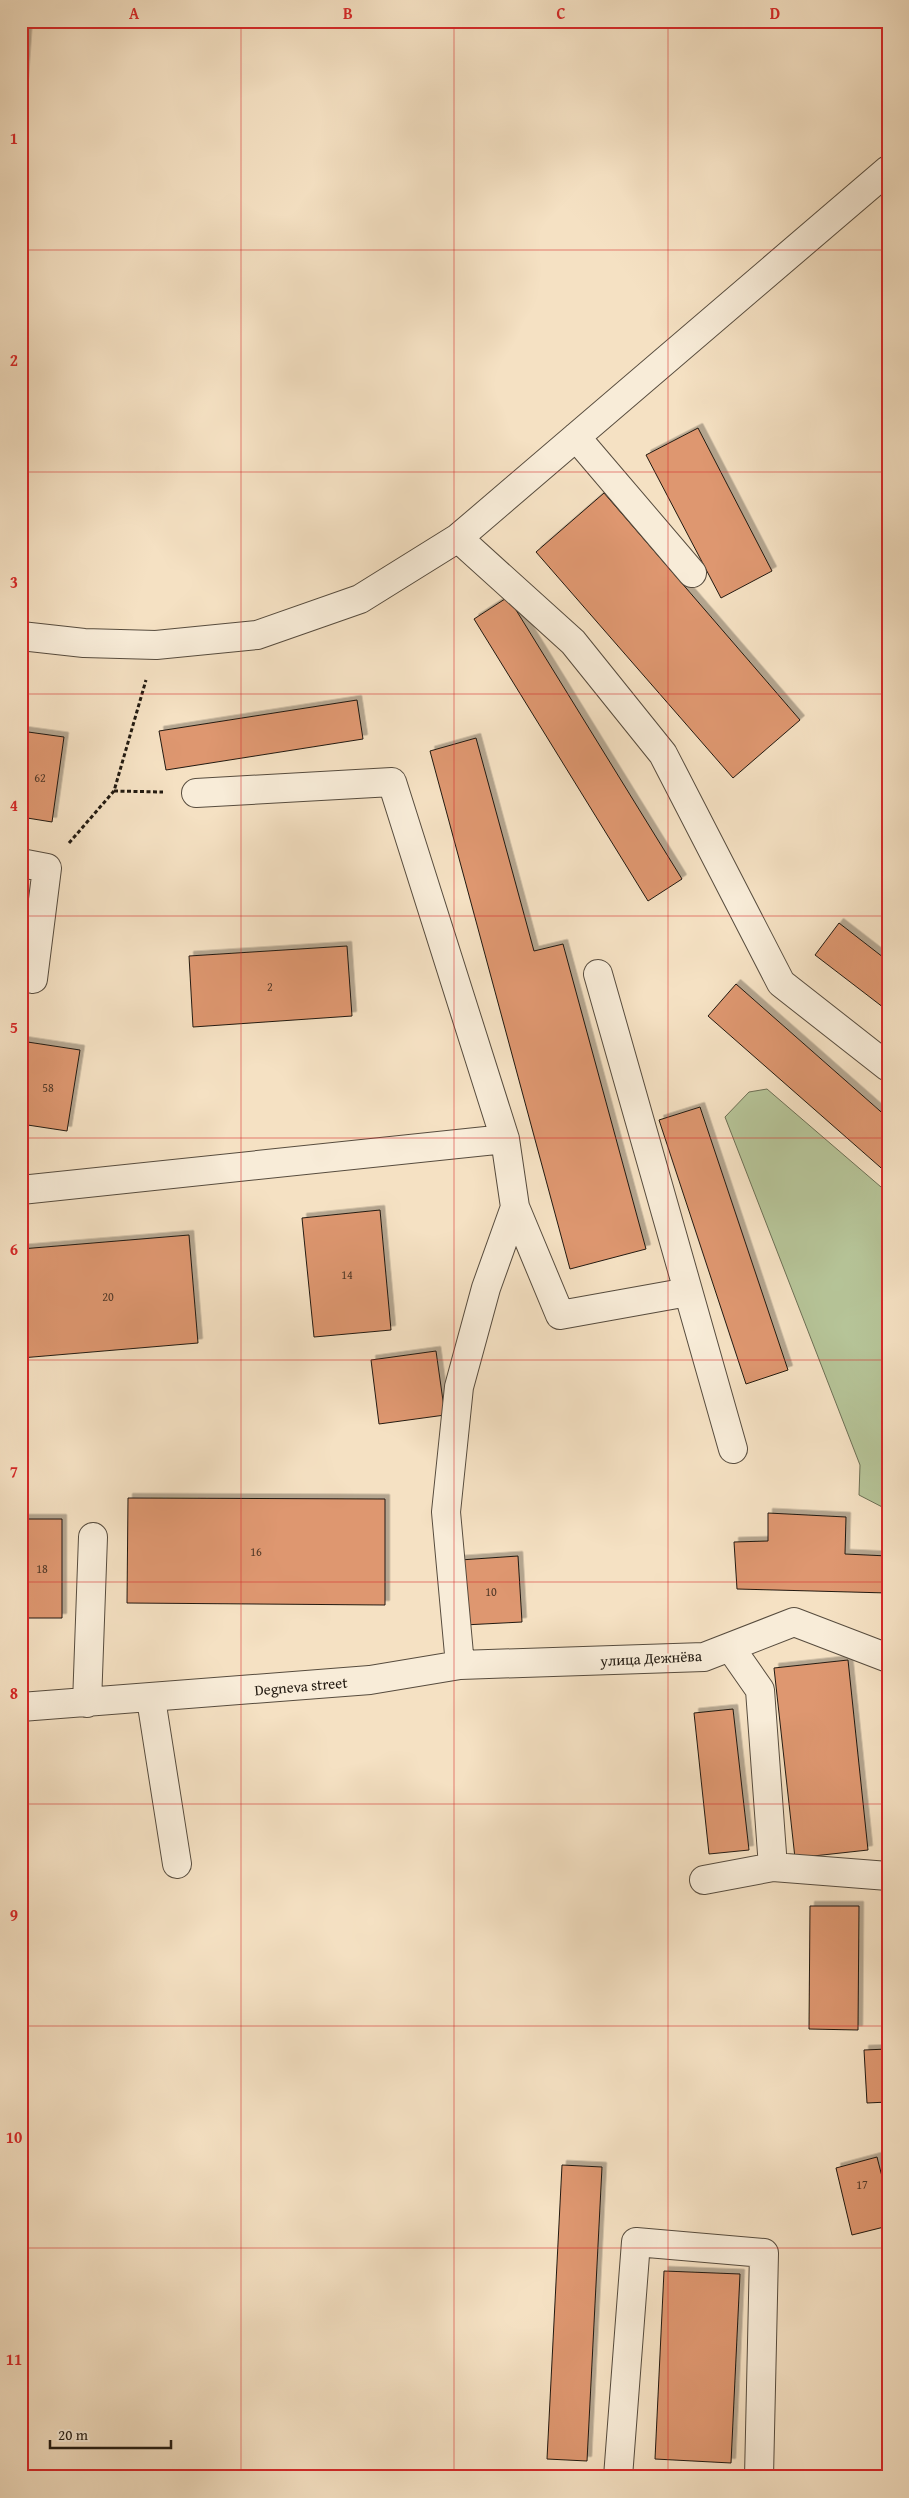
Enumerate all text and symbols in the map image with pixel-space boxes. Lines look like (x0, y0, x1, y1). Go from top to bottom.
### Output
text: A (129, 1, 140, 25)
text: B (343, 1, 353, 25)
text: C (556, 1, 566, 25)
text: D (770, 1, 780, 25)
text: 1 (10, 126, 18, 150)
text: 2 (10, 348, 18, 372)
text: 3 (10, 570, 18, 594)
house number: 62 (34, 769, 46, 786)
text: 4 (10, 793, 18, 817)
house number: 2 (267, 978, 273, 995)
text: 5 (10, 1015, 18, 1039)
house number: 58 (42, 1079, 54, 1096)
text: 6 (10, 1237, 18, 1261)
house number: 14 (341, 1266, 353, 1283)
house number: 20 (102, 1288, 114, 1305)
text: 7 (10, 1459, 18, 1483)
house number: 16 (250, 1543, 262, 1560)
house number: 18 (36, 1560, 48, 1577)
house number: 10 (485, 1583, 497, 1600)
street label: улица Дежнёва (599, 1645, 703, 1671)
street label: Degneva street (254, 1671, 349, 1701)
text: 8 (10, 1681, 18, 1705)
text: 9 (10, 1903, 18, 1927)
text: 10 (6, 2125, 22, 2149)
house number: 17 (856, 2176, 868, 2193)
text: 11 (6, 2347, 22, 2371)
scale bar (50, 2418, 171, 2450)
text: 20 m (58, 2424, 89, 2445)

